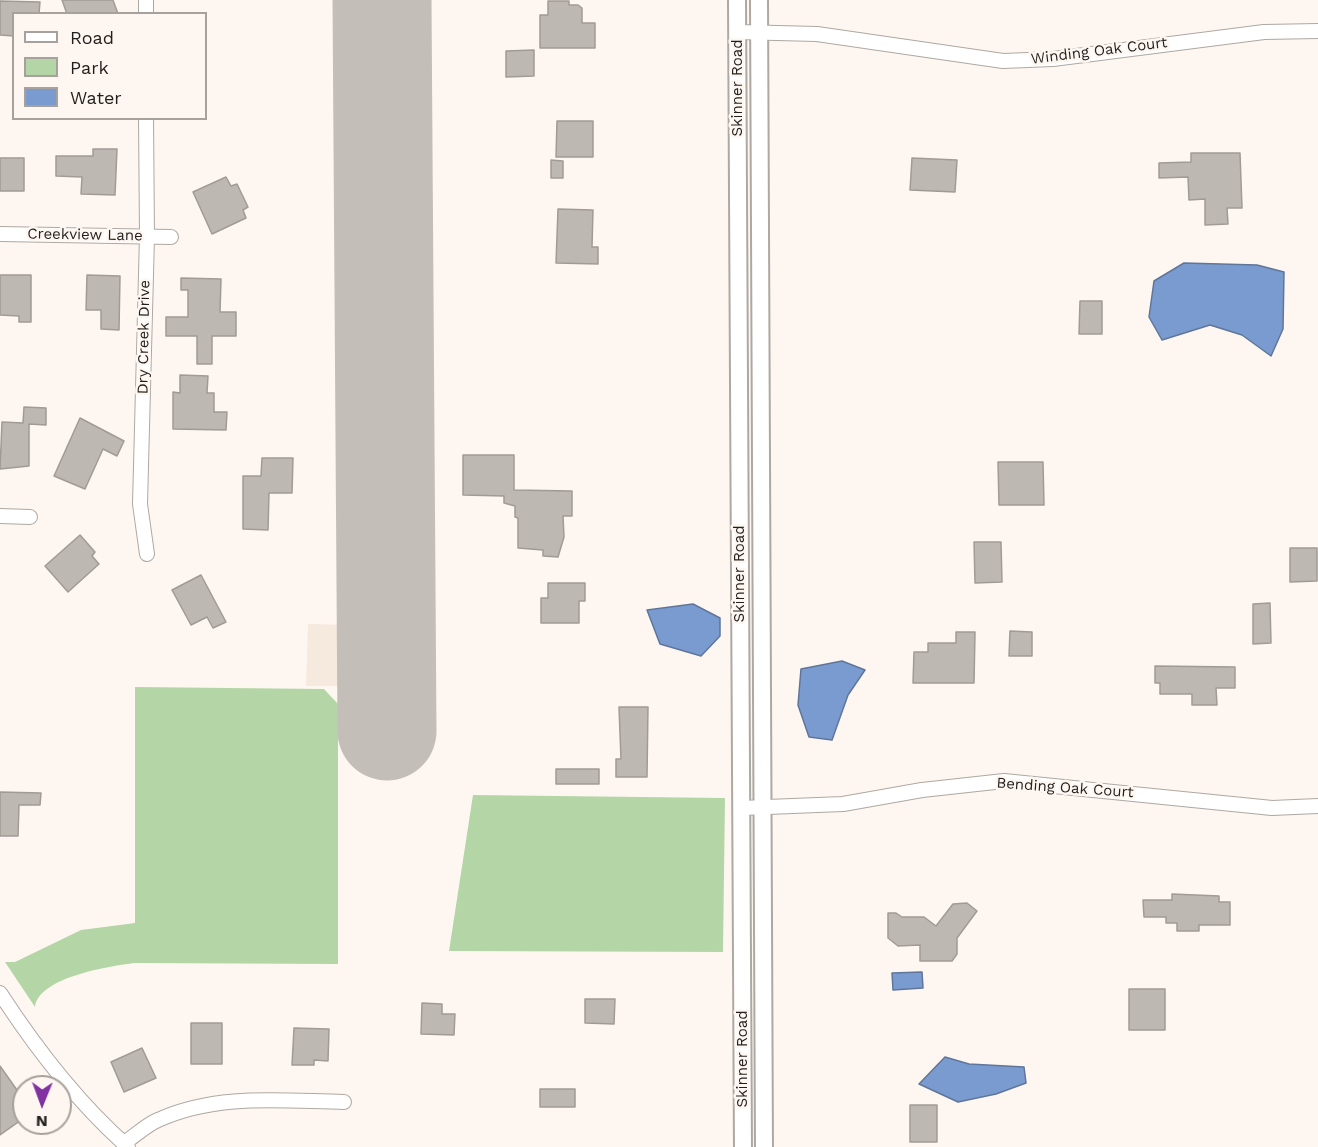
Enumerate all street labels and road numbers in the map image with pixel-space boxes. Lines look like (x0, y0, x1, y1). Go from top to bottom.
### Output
street label: Winding Oak Court (1030, 34, 1168, 68)
street label: Skinner Road (729, 39, 747, 137)
street label: Creekview Lane (27, 225, 143, 245)
street label: Dry Creek Drive (134, 280, 154, 394)
street label: Skinner Road (731, 525, 749, 623)
street label: Bending Oak Court (996, 774, 1134, 802)
street label: Skinner Road (734, 1010, 752, 1108)

